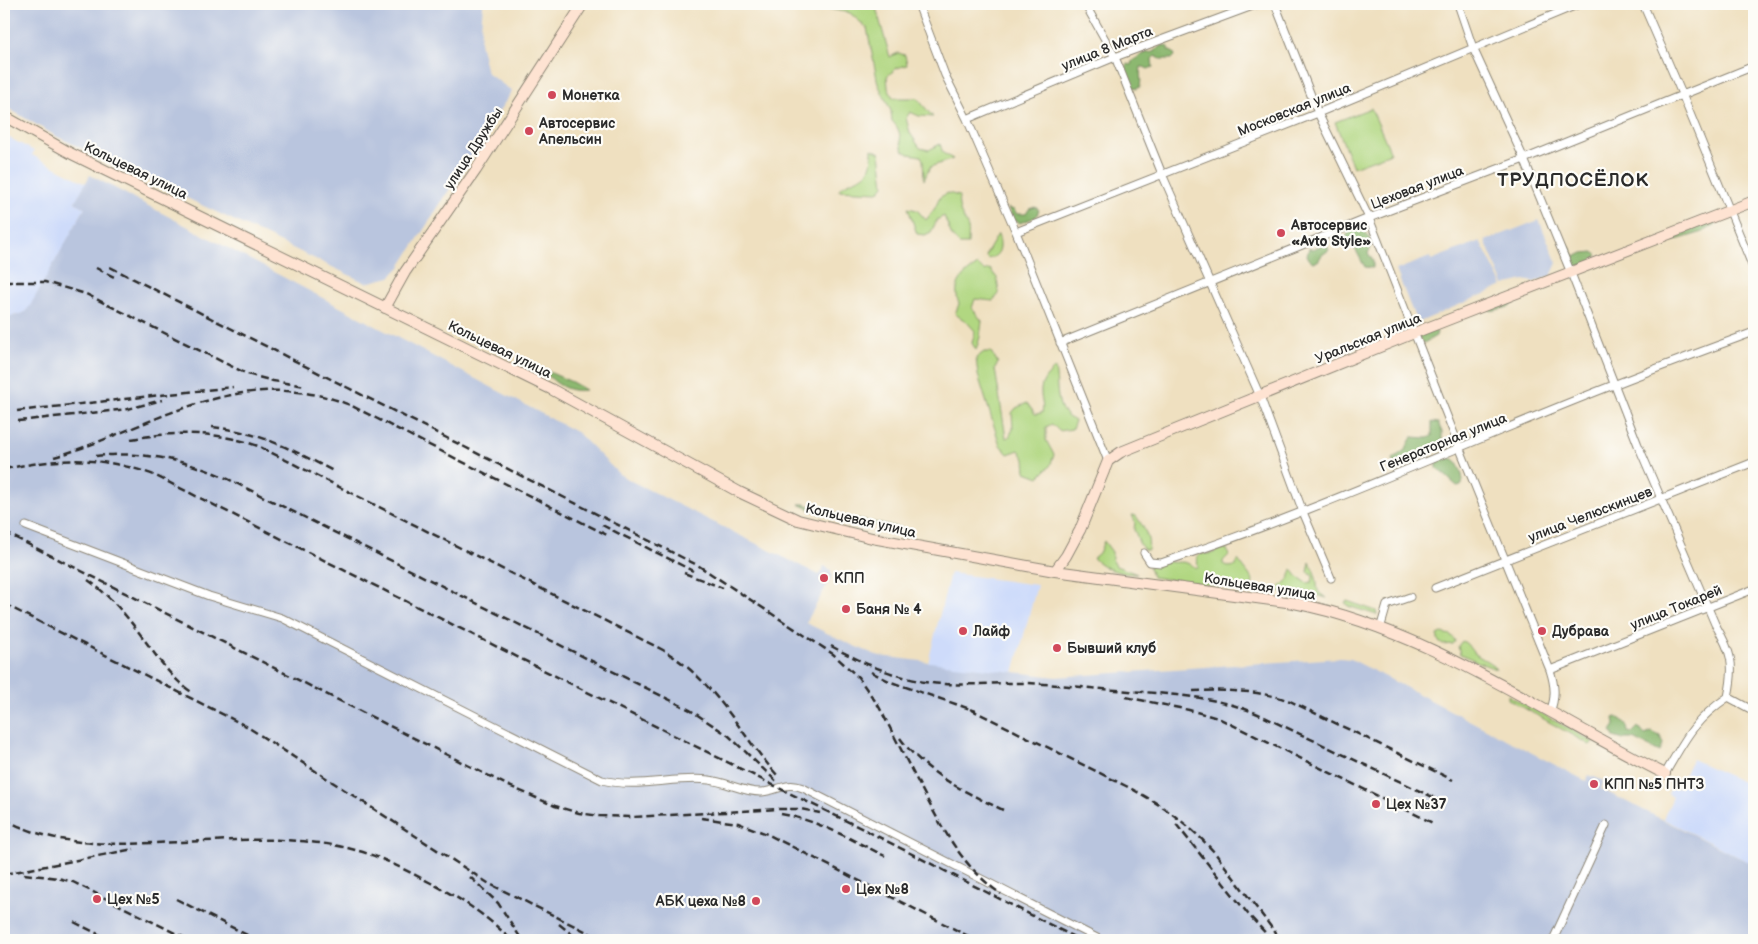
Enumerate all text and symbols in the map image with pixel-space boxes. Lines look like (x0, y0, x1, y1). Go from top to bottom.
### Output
street label: улица 8 Марта (1059, 22, 1156, 74)
street label: Московская улица (1235, 79, 1354, 140)
place label: Монетка (562, 87, 620, 104)
marker: Монетка (546, 89, 558, 101)
street label: улица Дружбы (441, 104, 506, 192)
place label: Автосервис Апельсин (538, 115, 615, 148)
marker: Автосервис Апельсин (523, 125, 535, 137)
street label: Кольцевая улица (81, 138, 191, 203)
street label: Цеховая улица (1368, 162, 1467, 213)
district label: ТРУДПОСЁЛОК (1497, 169, 1649, 192)
place label: Автосервис «Avto Style» (1290, 217, 1372, 250)
marker: Автосервис «Avto Style» (1275, 227, 1287, 239)
street label: Уральская улица (1313, 309, 1424, 367)
street label: Кольцевая улица (445, 317, 555, 382)
street label: Генераторная улица (1377, 409, 1510, 476)
street label: улица Челюскинцев (1526, 483, 1655, 546)
street label: Кольцевая улица (804, 499, 919, 542)
street label: Кольцевая улица (1203, 569, 1318, 604)
place label: КПП (834, 570, 865, 587)
marker: КПП (818, 572, 830, 584)
street label: улица Токарей (1628, 581, 1724, 634)
place label: Баня № 4 (856, 601, 922, 618)
marker: Баня № 4 (840, 603, 852, 615)
place label: Лайф (972, 623, 1010, 640)
place label: Дубрава (1552, 623, 1610, 640)
marker: Лайф (957, 625, 969, 637)
marker: Дубрава (1536, 625, 1548, 637)
place label: Бывший клуб (1067, 640, 1156, 657)
marker: Бывший клуб (1051, 642, 1063, 654)
place label: КПП №5 ПНТЗ (1604, 776, 1704, 793)
marker: КПП №5 ПНТЗ (1588, 778, 1600, 790)
place label: Цех №37 (1386, 796, 1447, 813)
marker: Цех №37 (1370, 798, 1382, 810)
place label: Цех №8 (856, 881, 909, 898)
marker: Цех №8 (840, 883, 852, 895)
place label: Цех №5 (107, 891, 160, 908)
marker: Цех №5 (91, 893, 103, 905)
place label: АБК цеха №8 (655, 893, 746, 910)
marker: АБК цеха №8 (750, 895, 762, 907)

